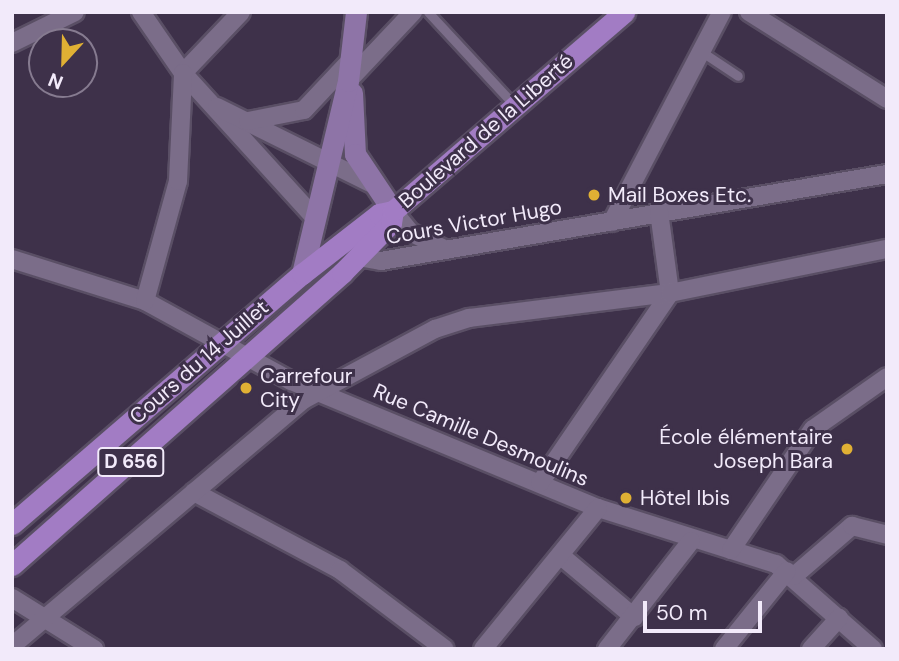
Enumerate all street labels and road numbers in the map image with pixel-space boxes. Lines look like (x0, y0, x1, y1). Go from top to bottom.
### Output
street label: Boulevard de la Liberté (394, 48, 578, 214)
street label: Cours Victor Hugo (384, 194, 564, 250)
street label: Cours du 14 Juillet (124, 295, 274, 429)
street label: Rue Camille Desmoulins (369, 378, 593, 492)
road number: D 656 (96, 446, 166, 477)

